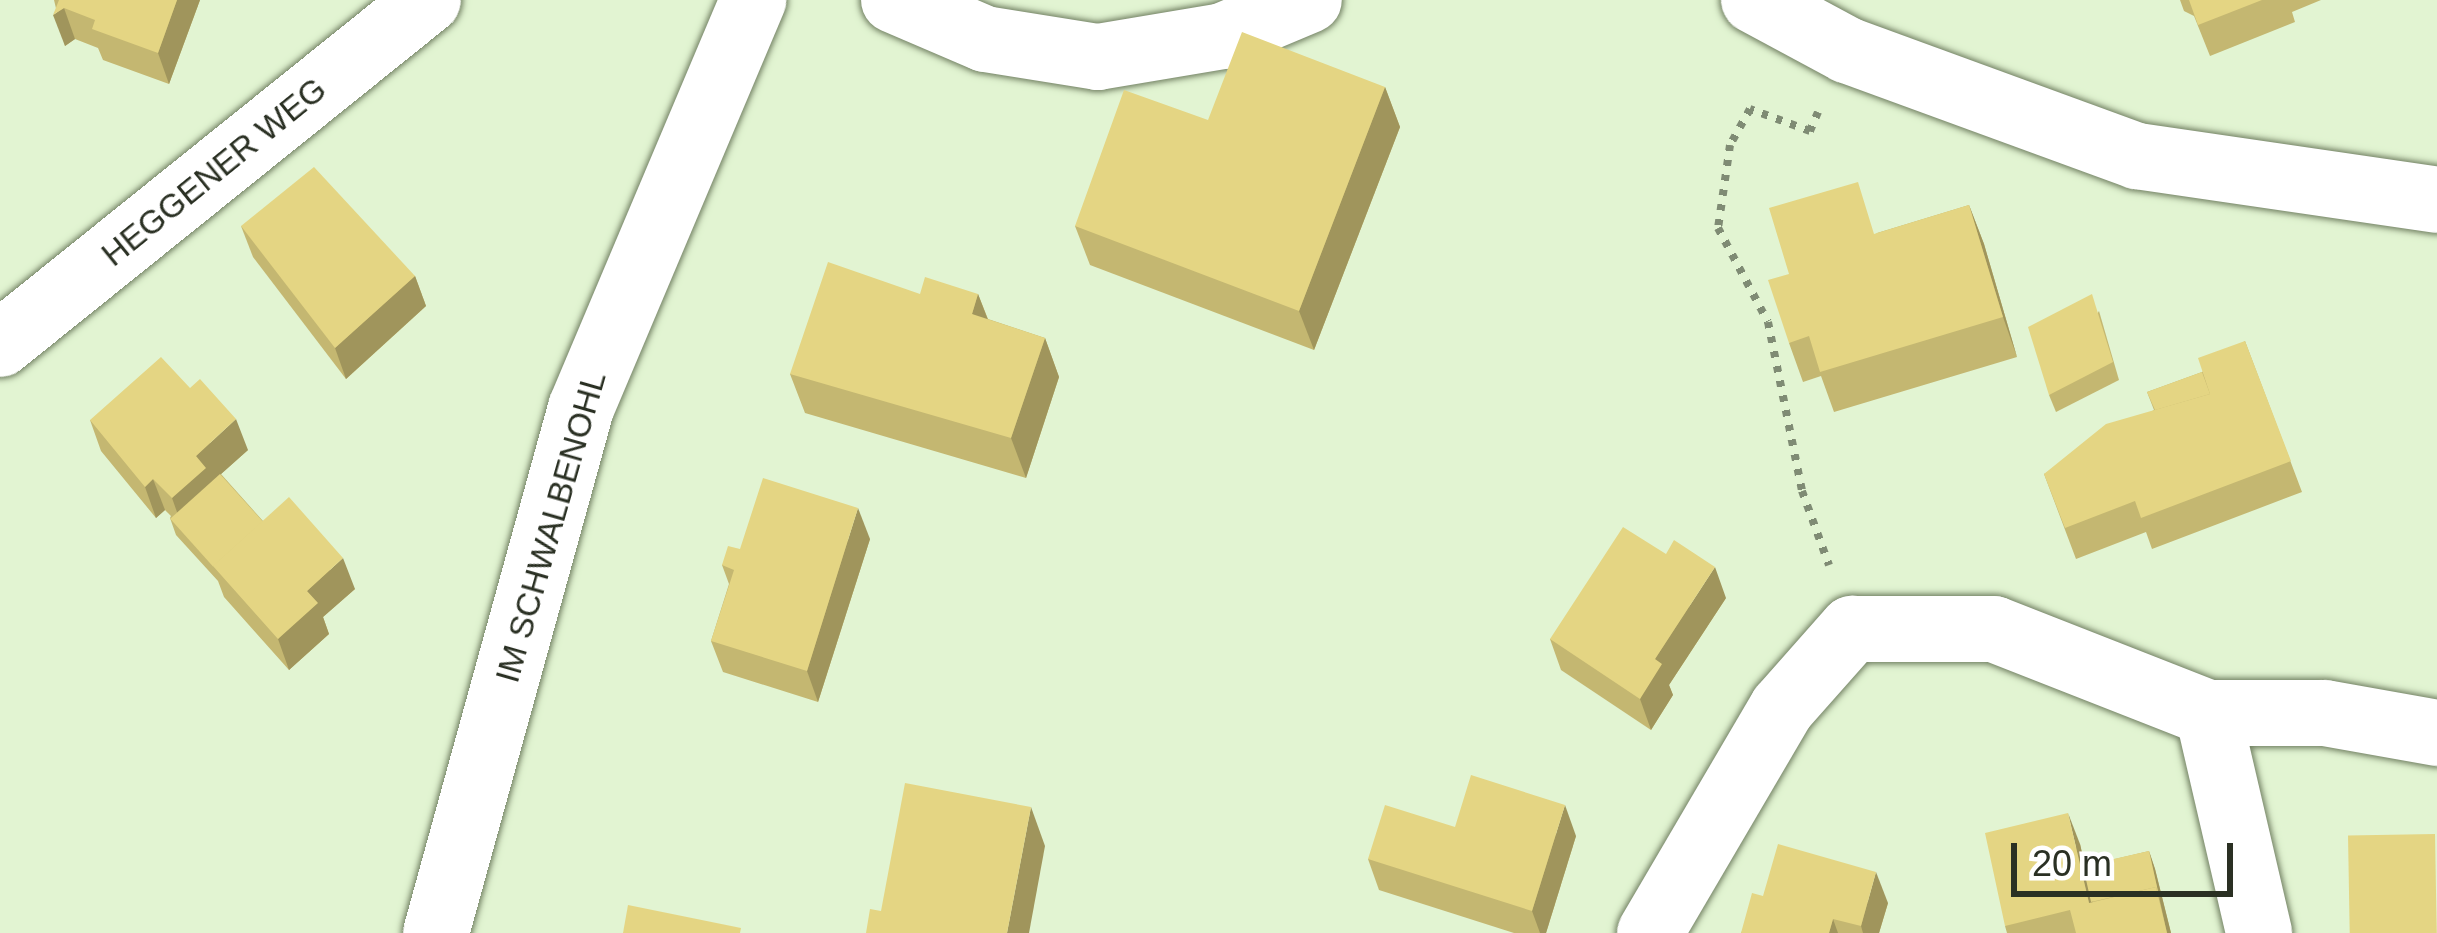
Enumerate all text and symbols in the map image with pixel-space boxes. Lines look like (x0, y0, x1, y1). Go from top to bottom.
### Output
street label: HEGGENER WEG (94, 69, 334, 275)
street label: IM SCHWALBENOHL (488, 367, 614, 687)
scale bar (2017, 819, 2239, 893)
text: 20 m (2032, 843, 2112, 884)

